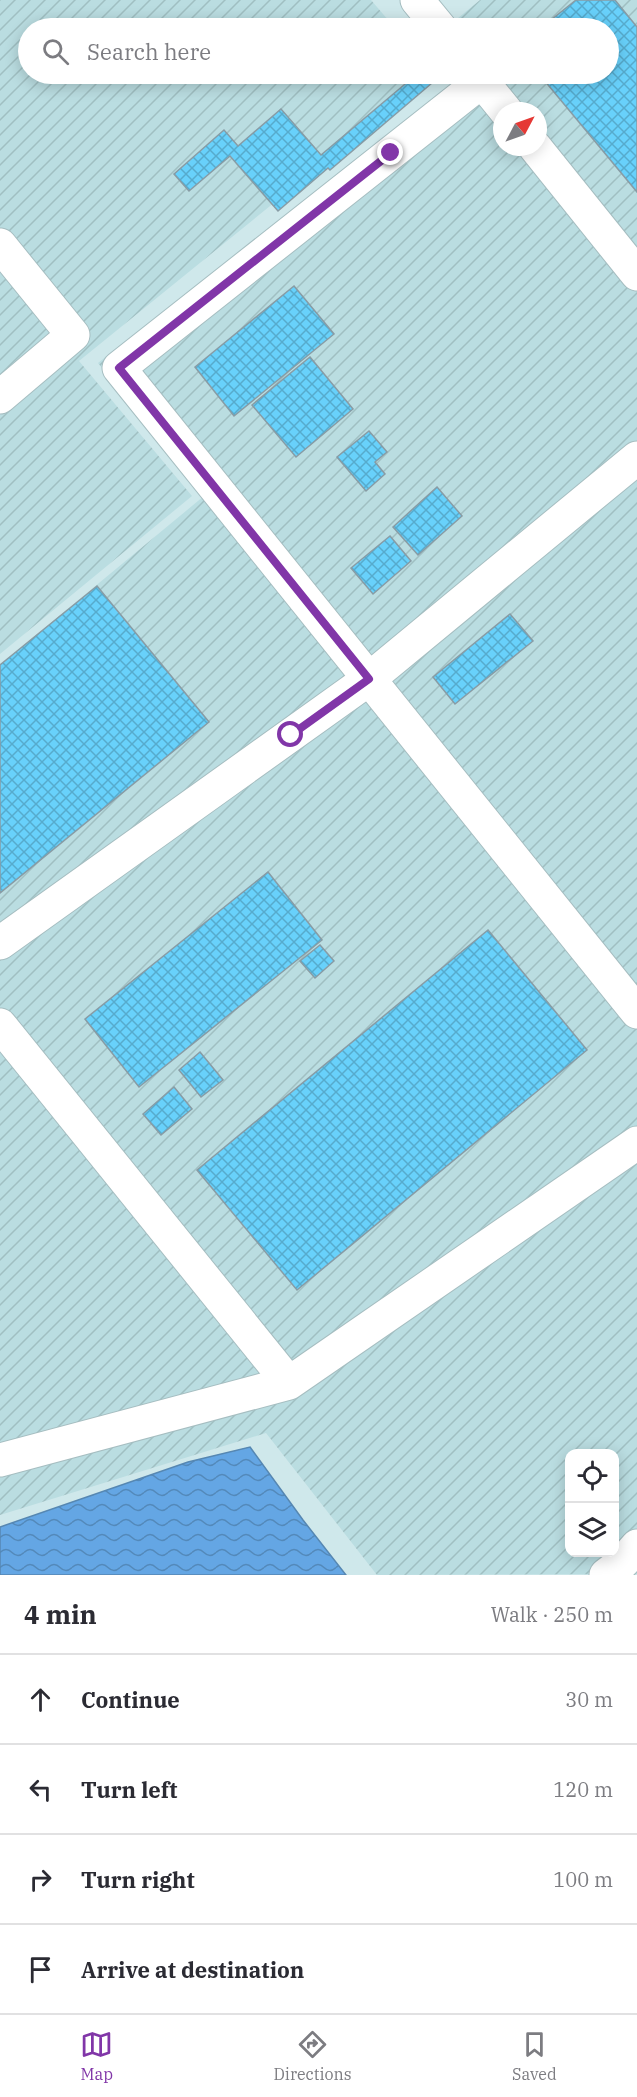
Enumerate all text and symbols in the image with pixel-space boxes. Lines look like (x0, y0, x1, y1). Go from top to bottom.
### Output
search box (18, 18, 619, 84)
icon: search (39, 35, 72, 68)
text: Search here (87, 37, 211, 66)
north arrow (493, 102, 547, 156)
route end (377, 139, 403, 165)
route start (277, 721, 303, 747)
map controls (565, 1449, 619, 1557)
button: locate (565, 1449, 619, 1503)
button: layers (565, 1503, 619, 1557)
text: 4 min (24, 1597, 97, 1631)
text: Walk · 250 m (491, 1601, 613, 1628)
icon: ahead (24, 1683, 57, 1716)
text: Continue (81, 1685, 180, 1714)
text: 30 m (565, 1686, 613, 1713)
icon: left (24, 1773, 57, 1806)
text: Turn left (81, 1775, 177, 1804)
text: 120 m (553, 1776, 613, 1803)
icon: right (24, 1863, 57, 1896)
text: Turn right (81, 1865, 195, 1894)
text: 100 m (553, 1866, 613, 1893)
icon: arrive (24, 1953, 57, 1986)
text: Arrive at destination (81, 1955, 304, 1984)
tab: Map (80, 2028, 113, 2084)
tab: Directions (274, 2028, 352, 2084)
tab: Saved (512, 2028, 557, 2084)

